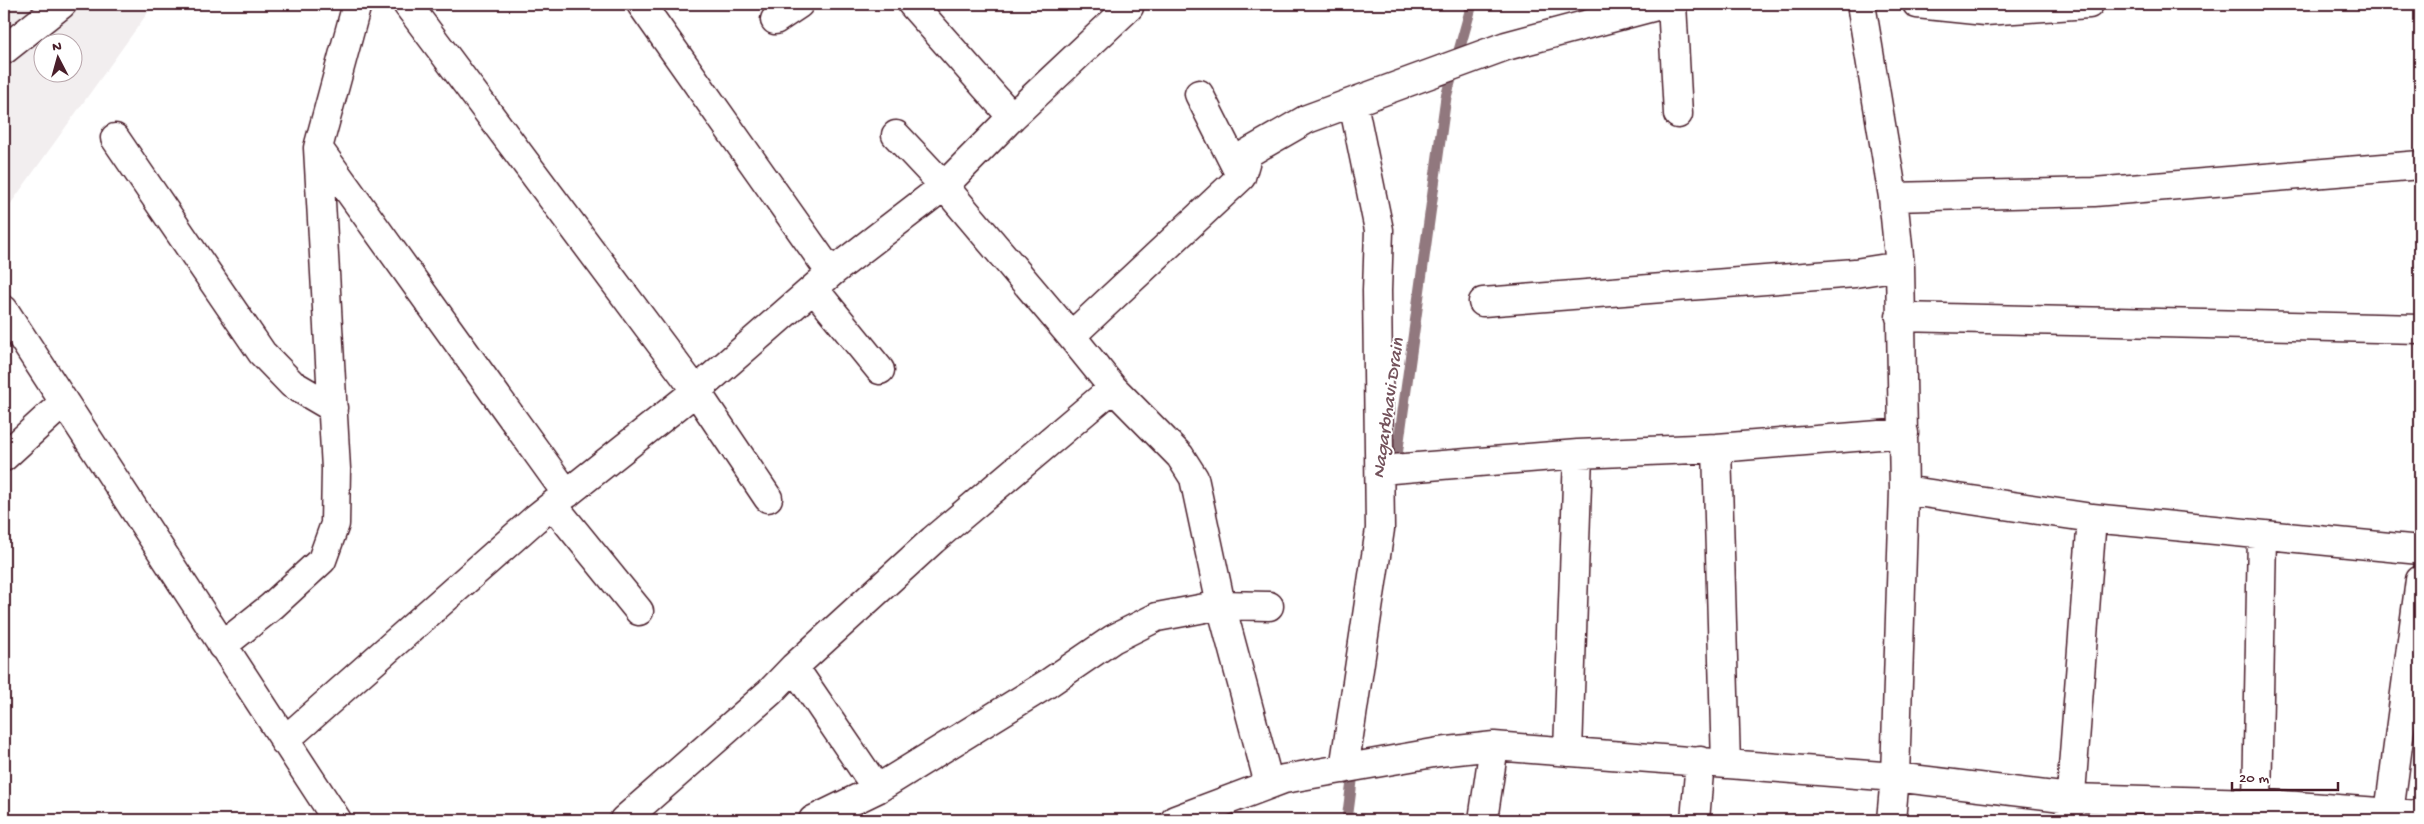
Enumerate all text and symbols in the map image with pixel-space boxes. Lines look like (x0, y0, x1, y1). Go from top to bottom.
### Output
north arrow (32, 32, 82, 82)
text: N (51, 39, 62, 56)
water label: Nagarbhavi Drain (1368, 336, 1411, 480)
scale bar (2232, 759, 2338, 791)
text: 20 m (2239, 770, 2269, 788)

